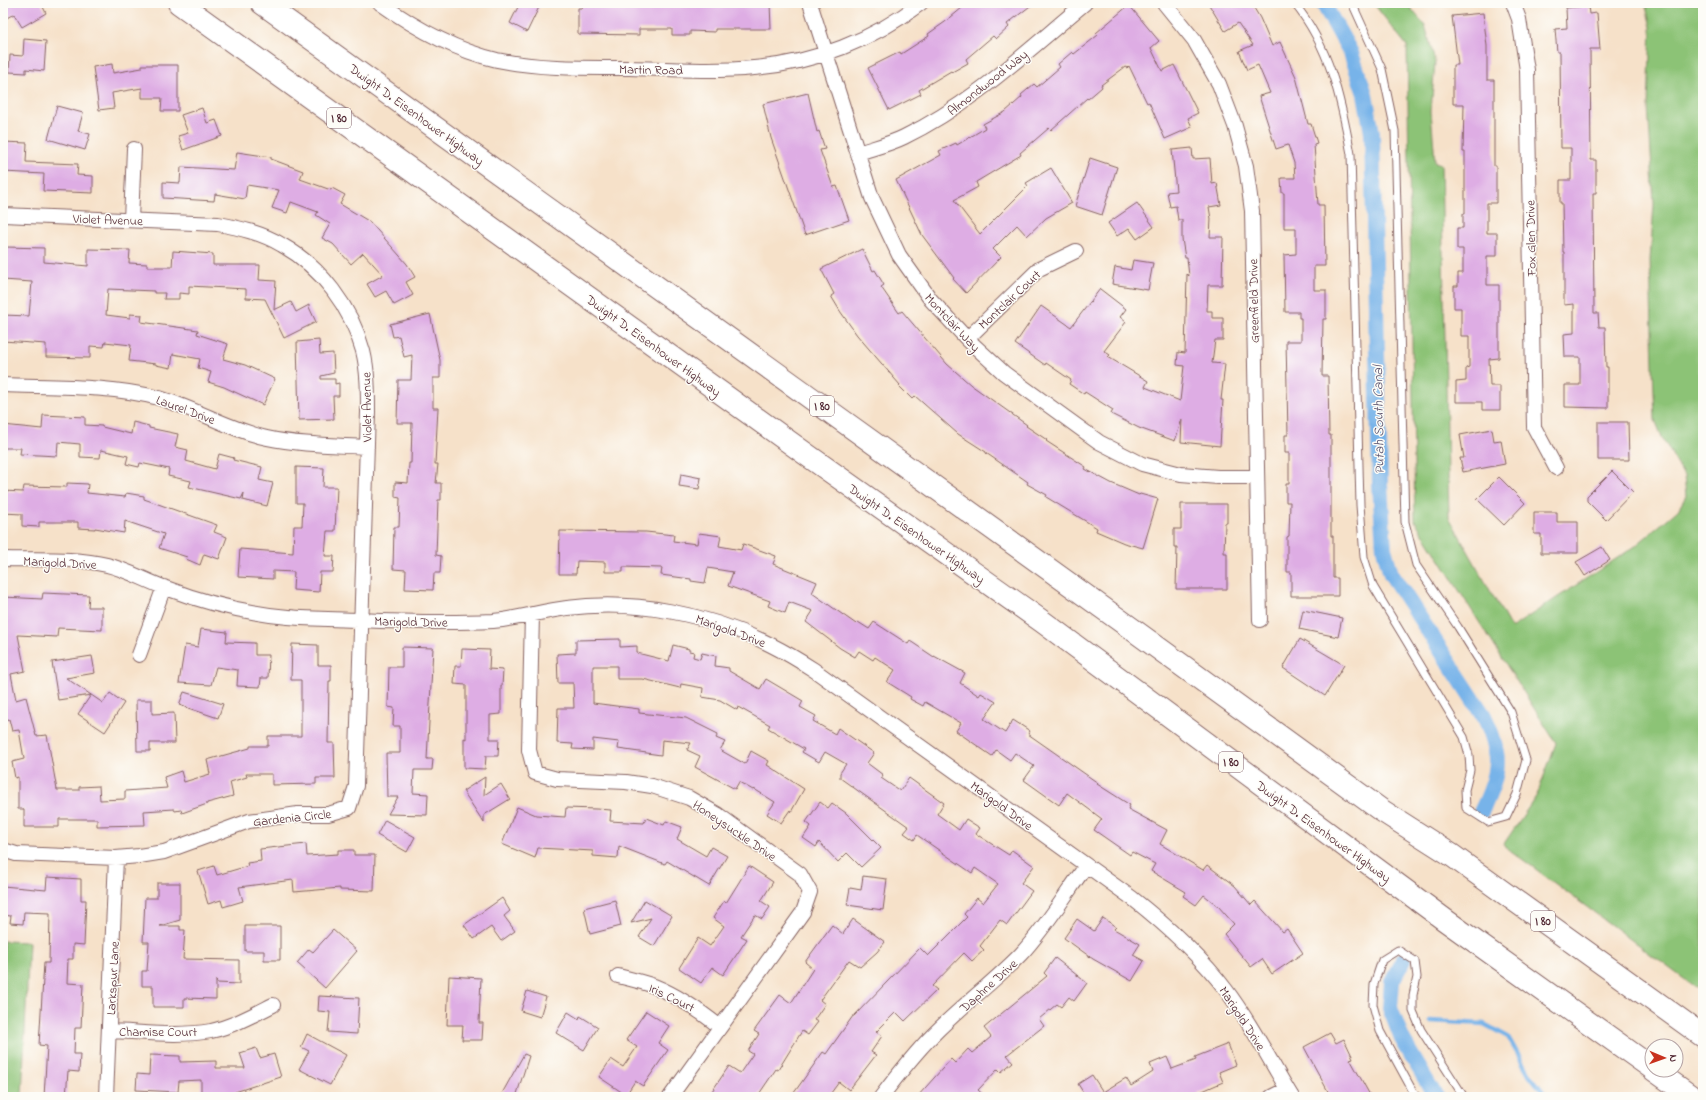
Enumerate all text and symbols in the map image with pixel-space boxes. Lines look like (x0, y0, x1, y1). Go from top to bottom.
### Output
street label: Almondwood Way (944, 46, 1033, 121)
street label: Dwight D. Eisenhower Highway (343, 59, 488, 172)
street label: Martin Road (619, 60, 684, 81)
road number: I 80 (327, 108, 351, 128)
street label: Fox Glen Drive (1521, 200, 1542, 277)
street label: Violet Avenue (72, 210, 143, 231)
street label: Greenfield Drive (1244, 258, 1265, 343)
street label: Montclair Court (974, 266, 1046, 334)
street label: Montclair Way (919, 289, 984, 357)
street label: Dwight D. Eisenhower Highway (580, 290, 725, 403)
water label: Putah South Canal (1368, 364, 1391, 475)
street label: Violet Avenue (357, 372, 378, 443)
street label: Laurel Drive (153, 391, 218, 430)
road number: I 80 (810, 396, 834, 416)
street label: Dwight D. Eisenhower Highway (843, 479, 988, 590)
street label: Marigold Drive (23, 552, 97, 576)
street label: Marigold Drive (692, 610, 768, 654)
street label: Marigold Drive (374, 612, 448, 634)
road number: I 80 (1219, 752, 1243, 772)
street label: Dwight D. Eisenhower Highway (1250, 776, 1395, 889)
street label: Marigold Drive (965, 777, 1037, 836)
street label: Honeysuckle Drive (688, 796, 780, 867)
street label: Gardenia Circle (252, 805, 332, 832)
road number: I 80 (1531, 911, 1555, 931)
street label: Larkspur Lane (102, 940, 125, 1016)
street label: Daphne Drive (955, 955, 1022, 1018)
street label: Iris Court (645, 979, 698, 1018)
street label: Marigold Drive (1213, 983, 1270, 1055)
street label: Chamise Court (119, 1023, 198, 1042)
north arrow (1644, 1038, 1684, 1078)
text: N (1665, 1054, 1681, 1062)

